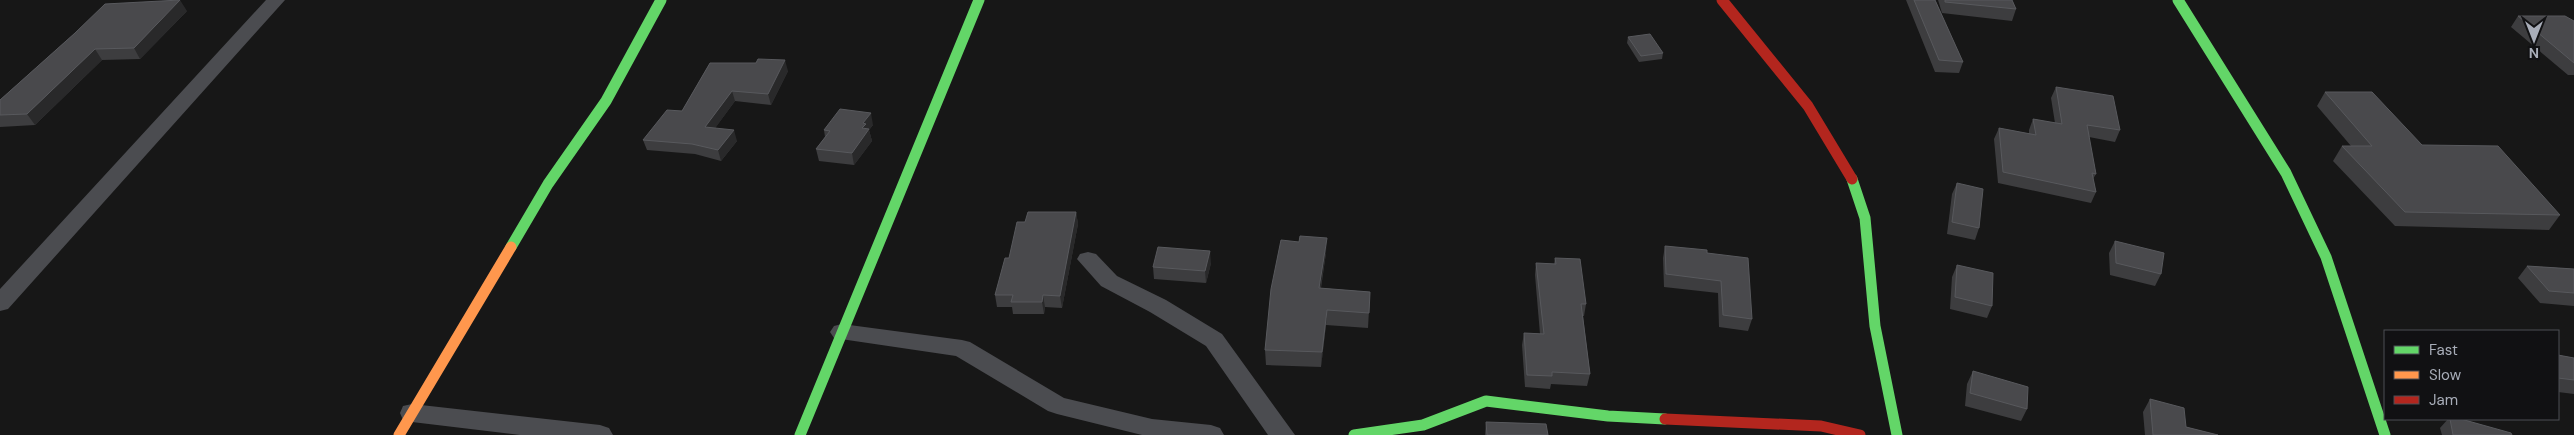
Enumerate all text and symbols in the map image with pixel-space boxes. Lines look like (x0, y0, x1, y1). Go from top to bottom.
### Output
north arrow (2509, 15, 2559, 65)
text: N (2529, 44, 2539, 62)
legend (2384, 330, 2559, 420)
text: Fast (2429, 340, 2458, 360)
text: Slow (2429, 365, 2462, 385)
text: Jam (2429, 390, 2458, 410)

